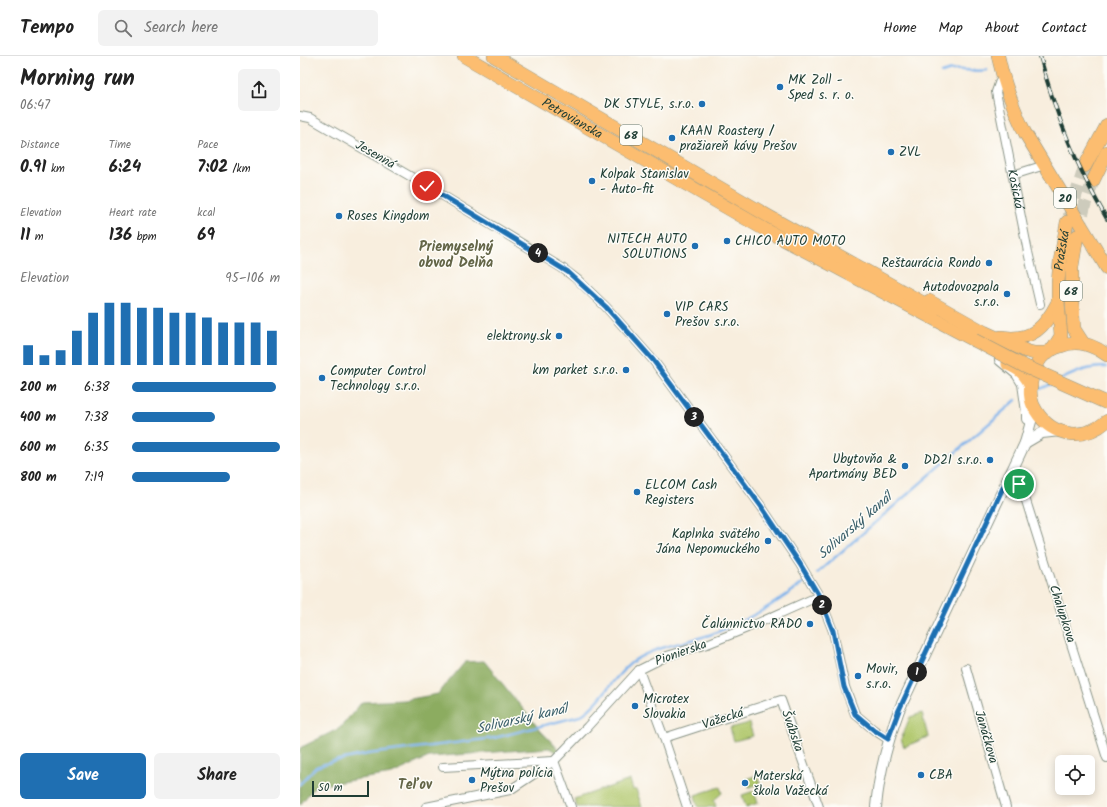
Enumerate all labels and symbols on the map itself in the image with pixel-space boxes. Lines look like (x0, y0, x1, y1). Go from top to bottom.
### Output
place label: MK Zoll - Sped s. r. o. (788, 70, 854, 106)
marker: MK Zoll - Sped s. r. o. (775, 82, 785, 92)
street label: Petrovianska (538, 92, 607, 144)
place label: DK STYLE, s.r.o. (604, 94, 694, 115)
marker: DK STYLE, s.r.o. (697, 99, 707, 109)
place label: KAAN Roastery / pražiareň kávy Prešov (679, 121, 797, 157)
road number: 68 (620, 125, 642, 145)
marker: KAAN Roastery / pražiareň kávy Prešov (667, 133, 677, 143)
street label: Jesenná (351, 135, 401, 176)
place label: ZVL (899, 142, 921, 163)
marker: ZVL (886, 147, 896, 157)
place label: Kolpak Stanislav - Auto-fit (600, 164, 689, 200)
street label: Košická (1001, 167, 1030, 213)
pin (410, 169, 444, 203)
marker: Kolpak Stanislav - Auto-fit (587, 176, 597, 186)
road number: 20 (1054, 188, 1076, 208)
place label: Roses Kingdom (347, 206, 429, 227)
marker: Roses Kingdom (334, 211, 344, 221)
street label: Pražská (1049, 227, 1076, 272)
place label: NITECH AUTO SOLUTIONS (607, 229, 687, 265)
place label: CHICO AUTO MOTO (735, 231, 845, 252)
district label: Priemyselný obvod Delňa (419, 236, 494, 274)
marker: CHICO AUTO MOTO (722, 236, 732, 246)
marker: NITECH AUTO SOLUTIONS (690, 241, 700, 251)
pin: 4 (528, 243, 548, 263)
place label: Reštaurácia Rondo (881, 253, 981, 274)
marker: Reštaurácia Rondo (984, 258, 994, 268)
place label: Autodovozpala s.r.o. (923, 277, 999, 313)
road number: 68 (1060, 281, 1082, 301)
marker: Autodovozpala s.r.o. (1002, 289, 1012, 299)
place label: VIP CARS Prešov s.r.o. (675, 297, 739, 333)
marker: VIP CARS Prešov s.r.o. (662, 309, 672, 319)
place label: elektrony.sk (487, 326, 552, 347)
marker: elektrony.sk (554, 331, 564, 341)
place label: km parket s.r.o. (533, 360, 618, 381)
place label: Computer Control Technology s.r.o. (330, 361, 426, 397)
marker: km parket s.r.o. (621, 365, 631, 375)
marker: Computer Control Technology s.r.o. (317, 373, 327, 383)
pin: 3 (684, 407, 704, 427)
place label: Ubytovňa & Apartmány BED (808, 449, 897, 485)
place label: DD21 s.r.o. (923, 450, 982, 471)
marker: DD21 s.r.o. (985, 455, 995, 465)
marker: Ubytovňa & Apartmány BED (900, 461, 910, 471)
pin (1002, 467, 1036, 501)
place label: ELCOM Cash Registers (645, 475, 717, 511)
water label: Solivarský kanál (813, 486, 899, 565)
marker: ELCOM Cash Registers (632, 487, 642, 497)
place label: Kaplnka svätého Jána Nepomuckého (656, 524, 760, 560)
marker: Kaplnka svätého Jána Nepomuckého (763, 536, 773, 546)
street label: Chalupkova (1043, 582, 1081, 646)
pin: 2 (812, 595, 832, 615)
place label: Čalúnnictvo RADO (701, 614, 802, 635)
marker: Čalúnnictvo RADO (805, 619, 815, 629)
street label: Pionierska (652, 634, 710, 672)
place label: Movir, s.r.o. (866, 659, 898, 695)
pin: 1 (907, 662, 927, 682)
marker: Movir, s.r.o. (853, 671, 863, 681)
place label: Microtex Slovakia (643, 689, 689, 725)
water label: Solivarský kanál (474, 697, 572, 740)
marker: Microtex Slovakia (630, 701, 640, 711)
street label: Važecká (700, 702, 748, 736)
street label: Švábska (775, 707, 809, 755)
street label: Janáčkova (968, 708, 1004, 766)
place label: Mýtna polícia Prešov (480, 763, 553, 799)
place label: CBA (929, 765, 953, 786)
place label: Materská škola Važecká (753, 766, 829, 802)
marker: CBA (916, 770, 926, 780)
district label: Teľov (398, 774, 433, 796)
marker: Mýtna polícia Prešov (467, 775, 477, 785)
marker: Materská škola Važecká (740, 778, 750, 788)
scale bar (312, 779, 369, 798)

